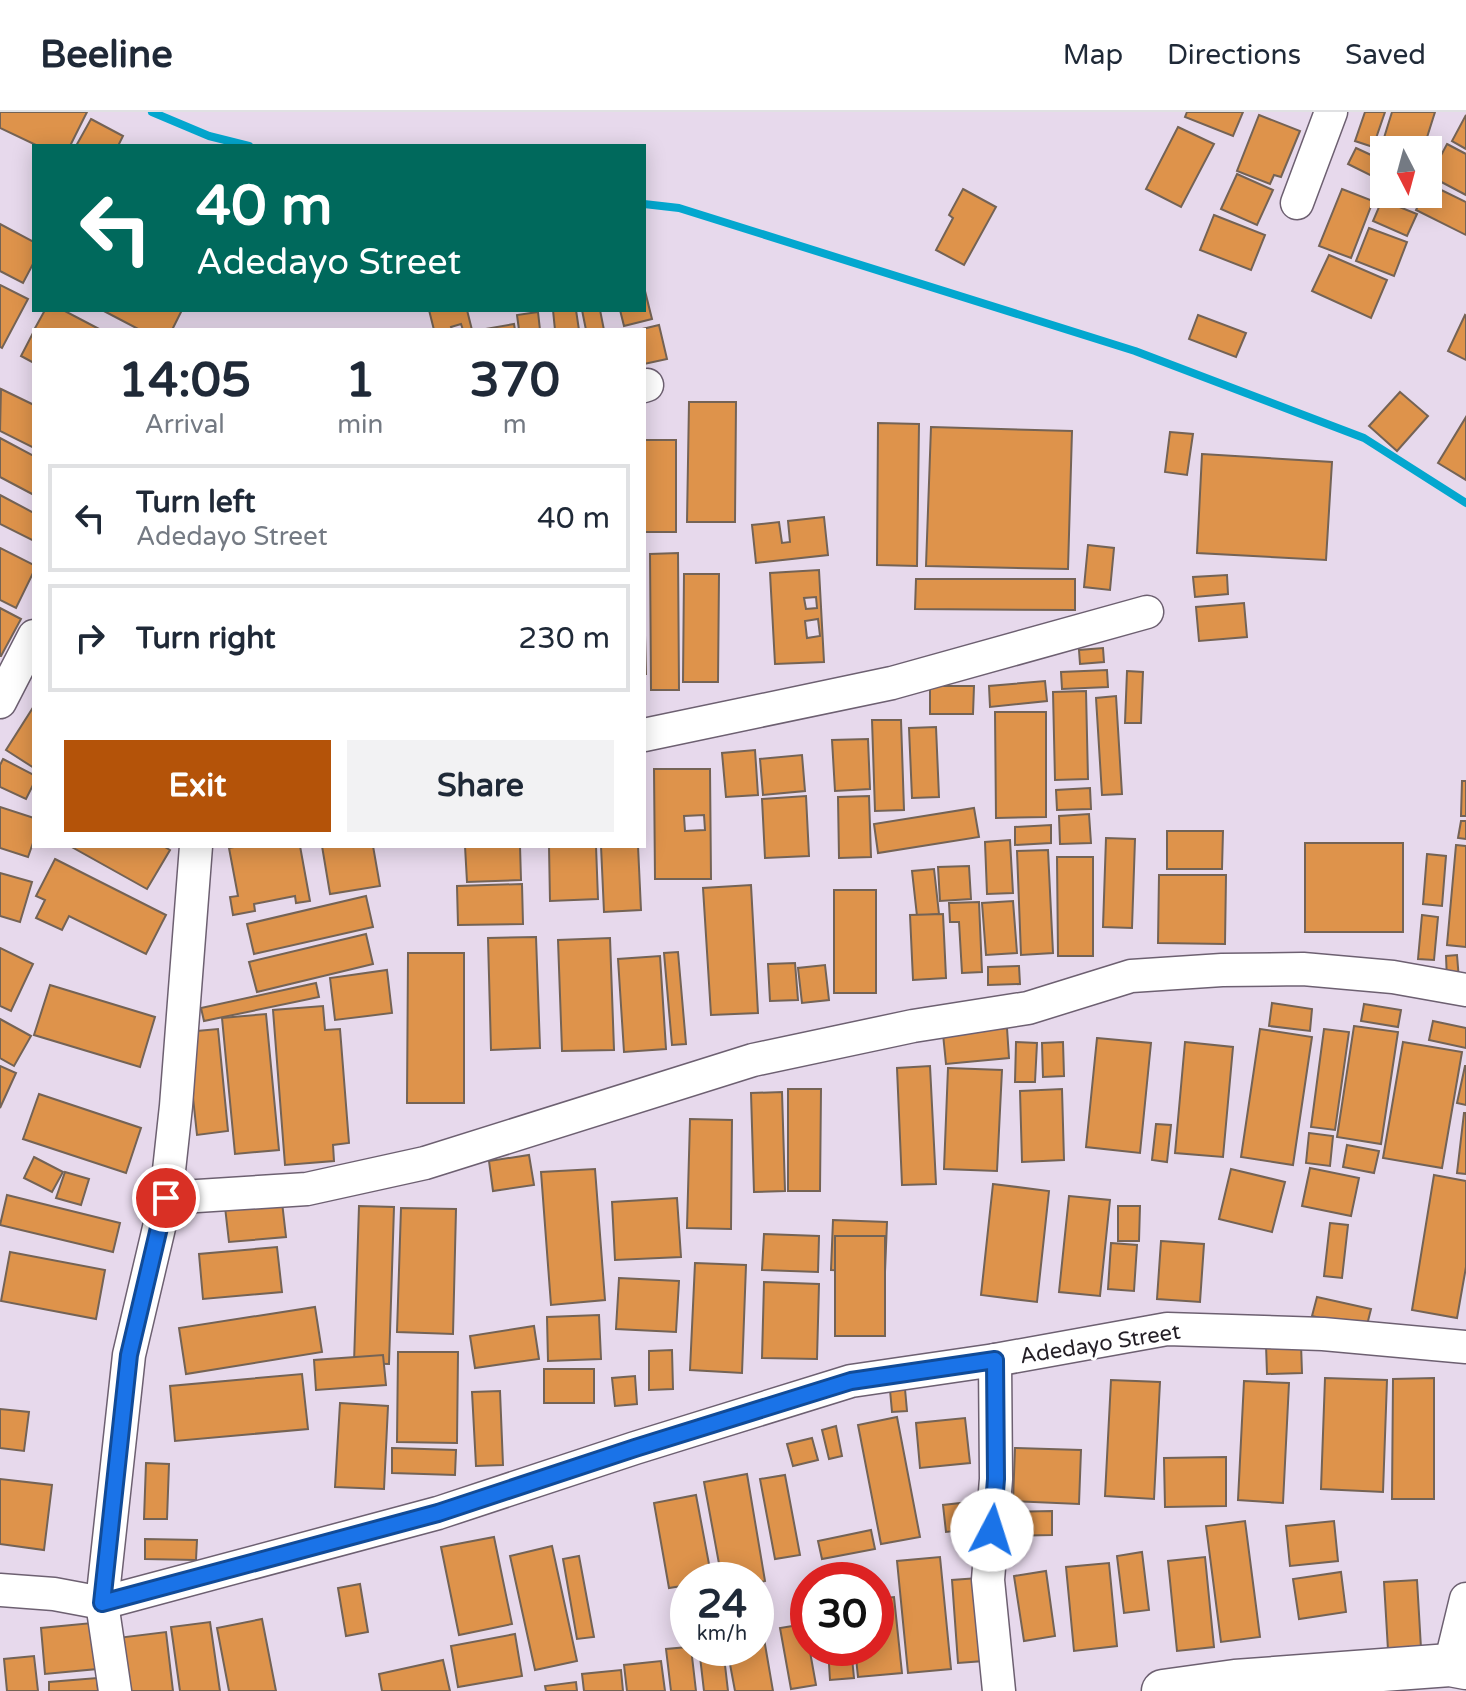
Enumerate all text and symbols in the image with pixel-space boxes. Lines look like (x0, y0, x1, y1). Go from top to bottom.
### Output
text: Beeline (40, 32, 173, 78)
text: Map (1063, 38, 1123, 72)
text: Directions (1167, 38, 1301, 72)
text: Saved (1345, 38, 1426, 72)
north arrow (1370, 136, 1442, 208)
map controls (1370, 136, 1442, 208)
text: 40 m (196, 173, 332, 240)
icon: left (64, 176, 168, 280)
text: Adedayo Street (196, 241, 461, 284)
text: 14:05 (118, 352, 251, 410)
text: 1 (345, 352, 375, 410)
text: 370 (469, 352, 560, 410)
text: Arrival (144, 409, 225, 440)
text: min (337, 409, 383, 440)
text: m (503, 409, 527, 440)
text: Turn left (136, 484, 255, 521)
icon: left (68, 496, 112, 540)
text: 40 m (537, 500, 610, 537)
text: Adedayo Street (136, 521, 328, 552)
icon: right (68, 616, 112, 660)
text: Turn right (136, 620, 276, 657)
text: 230 m (518, 620, 610, 657)
button: Exit (64, 740, 331, 832)
button: Share (347, 740, 614, 832)
pin (132, 1164, 200, 1232)
icon: arrive (144, 1176, 188, 1220)
street label: Adedayo Street (1018, 1318, 1182, 1370)
position arrow (950, 1488, 1034, 1572)
speed limit sign: 30 (790, 1562, 894, 1666)
text: 24 (697, 1580, 747, 1628)
text: km/h (697, 1622, 747, 1646)

